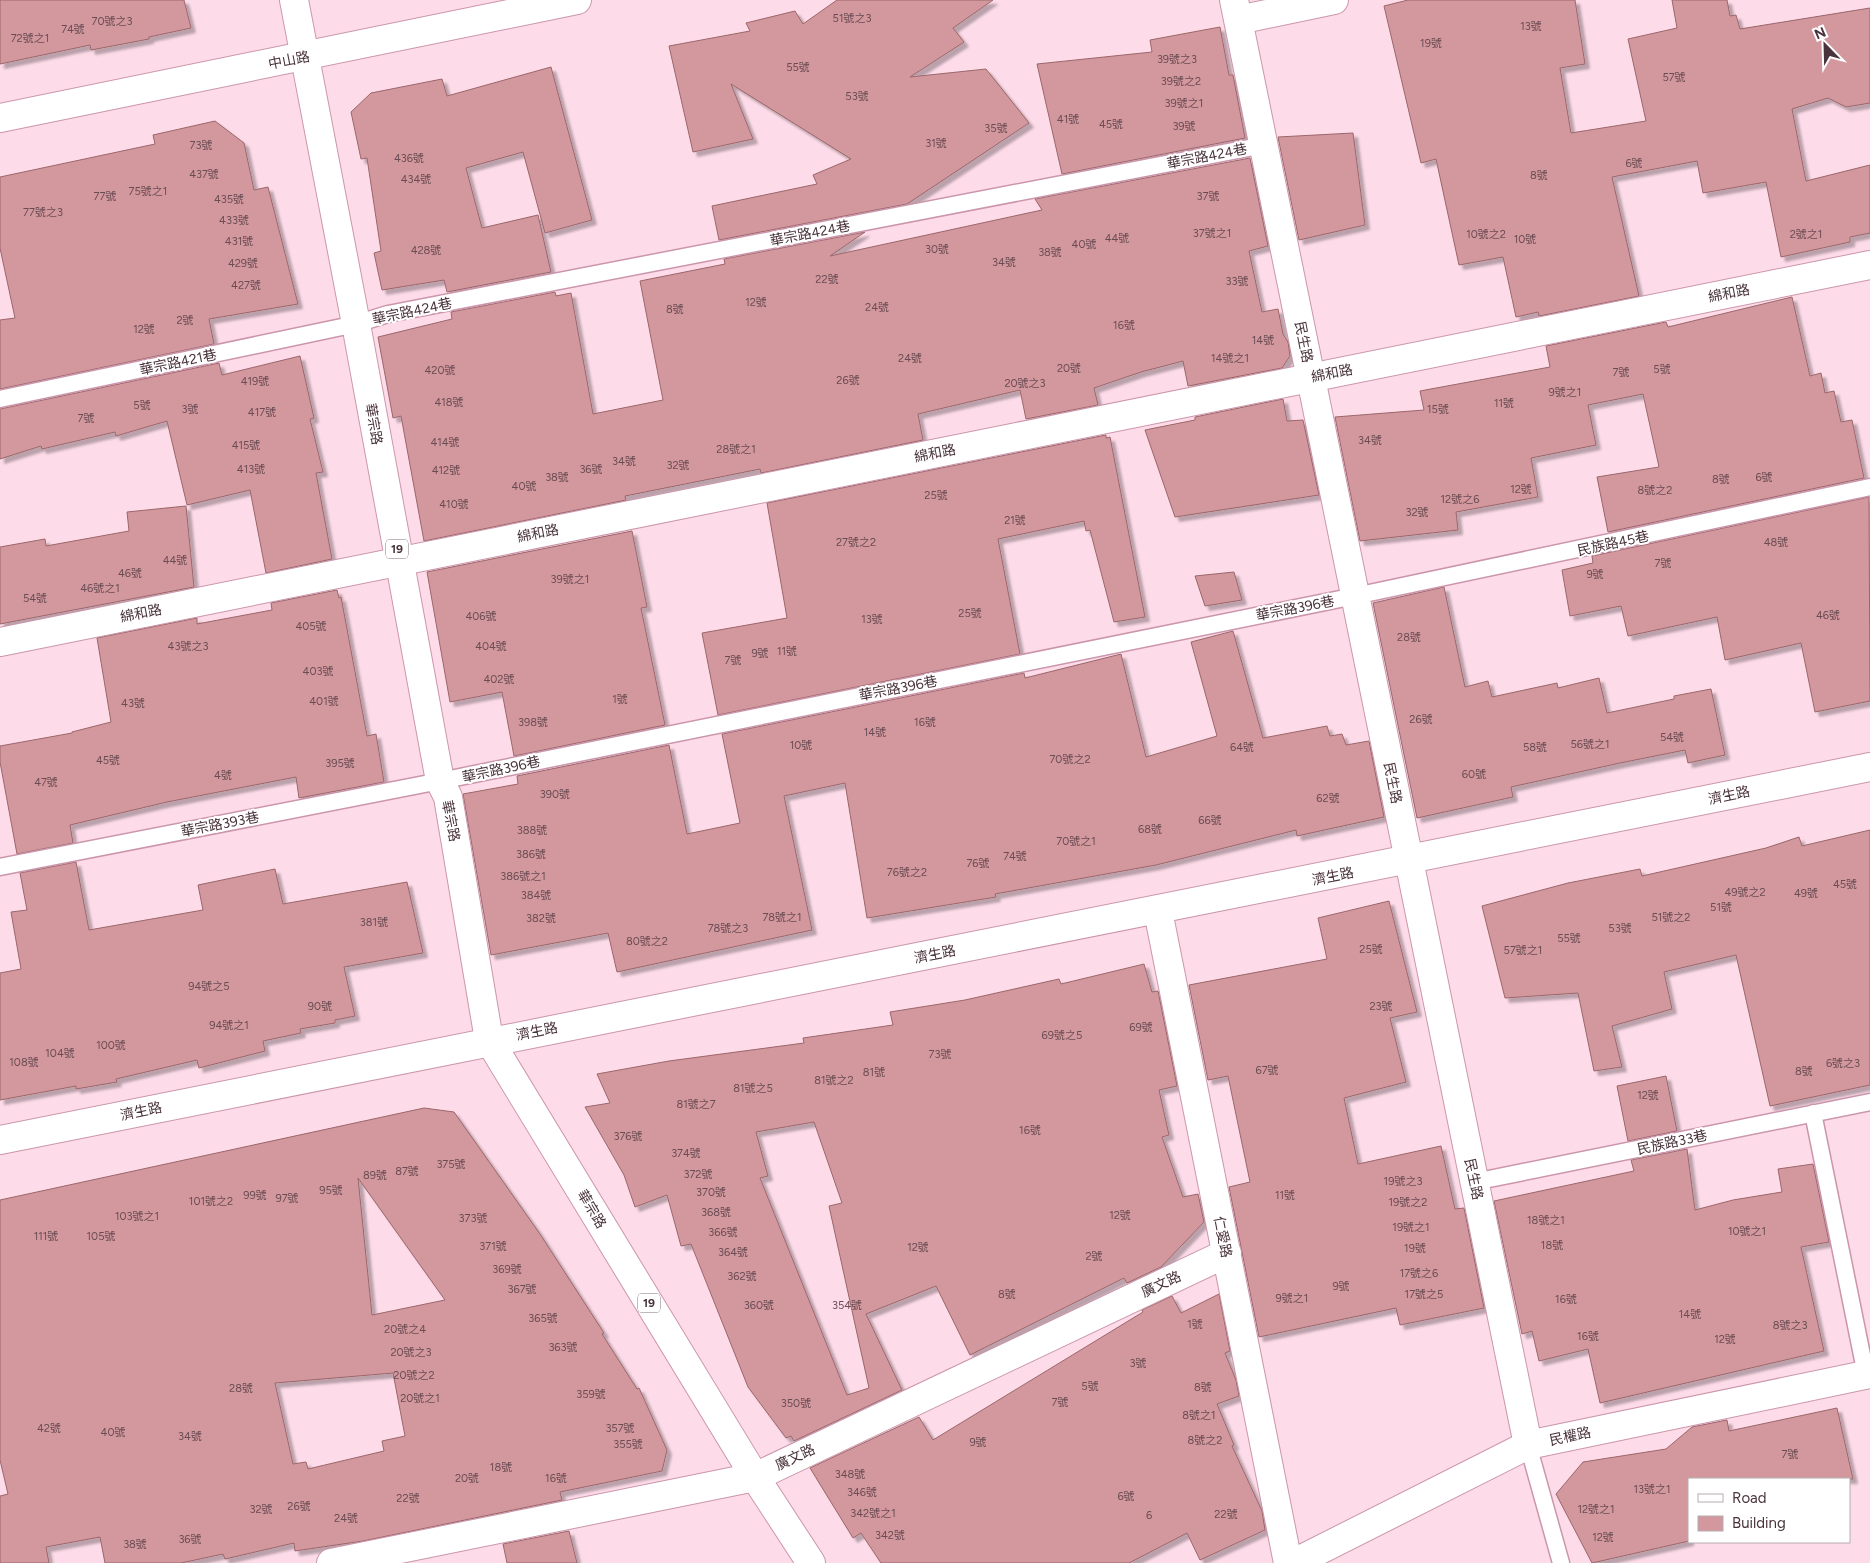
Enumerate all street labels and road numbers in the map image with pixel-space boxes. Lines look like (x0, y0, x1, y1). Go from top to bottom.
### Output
street label: 中山路 (267, 48, 311, 73)
street label: 華宗路424巷 (1166, 140, 1249, 173)
street label: 華宗路424巷 (769, 217, 852, 250)
street label: 綿和路 (1707, 281, 1751, 306)
street label: 華宗路424巷 (371, 295, 454, 328)
street label: 民生路 (1291, 320, 1316, 364)
street label: 華宗路421巷 (138, 346, 218, 379)
street label: 綿和路 (1310, 361, 1354, 386)
street label: 華宗路 (361, 402, 386, 446)
street label: 綿和路 (913, 441, 957, 466)
street label: 綿和路 (516, 521, 560, 546)
street label: 民族路45巷 (1576, 528, 1650, 559)
road number: 19 (386, 540, 408, 558)
street label: 華宗路396巷 (1254, 593, 1336, 624)
street label: 綿和路 (119, 601, 163, 626)
street label: 華宗路396巷 (857, 673, 939, 704)
street label: 華宗路396巷 (460, 753, 542, 786)
street label: 民生路 (1380, 761, 1405, 805)
street label: 濟生路 (1707, 783, 1751, 808)
street label: 華宗路 (438, 799, 463, 843)
street label: 華宗路393巷 (180, 809, 261, 840)
street label: 濟生路 (1311, 864, 1355, 889)
street label: 濟生路 (913, 942, 957, 967)
street label: 濟生路 (515, 1019, 559, 1044)
street label: 濟生路 (119, 1099, 163, 1124)
street label: 民族路33巷 (1635, 1127, 1709, 1158)
street label: 民生路 (1461, 1157, 1486, 1201)
street label: 華宗路 (573, 1187, 610, 1232)
street label: 仁愛路 (1210, 1215, 1235, 1259)
street label: 廣文路 (1139, 1268, 1184, 1301)
road number: 19 (638, 1294, 660, 1312)
street label: 民權路 (1548, 1424, 1592, 1449)
street label: 廣文路 (773, 1441, 818, 1474)

